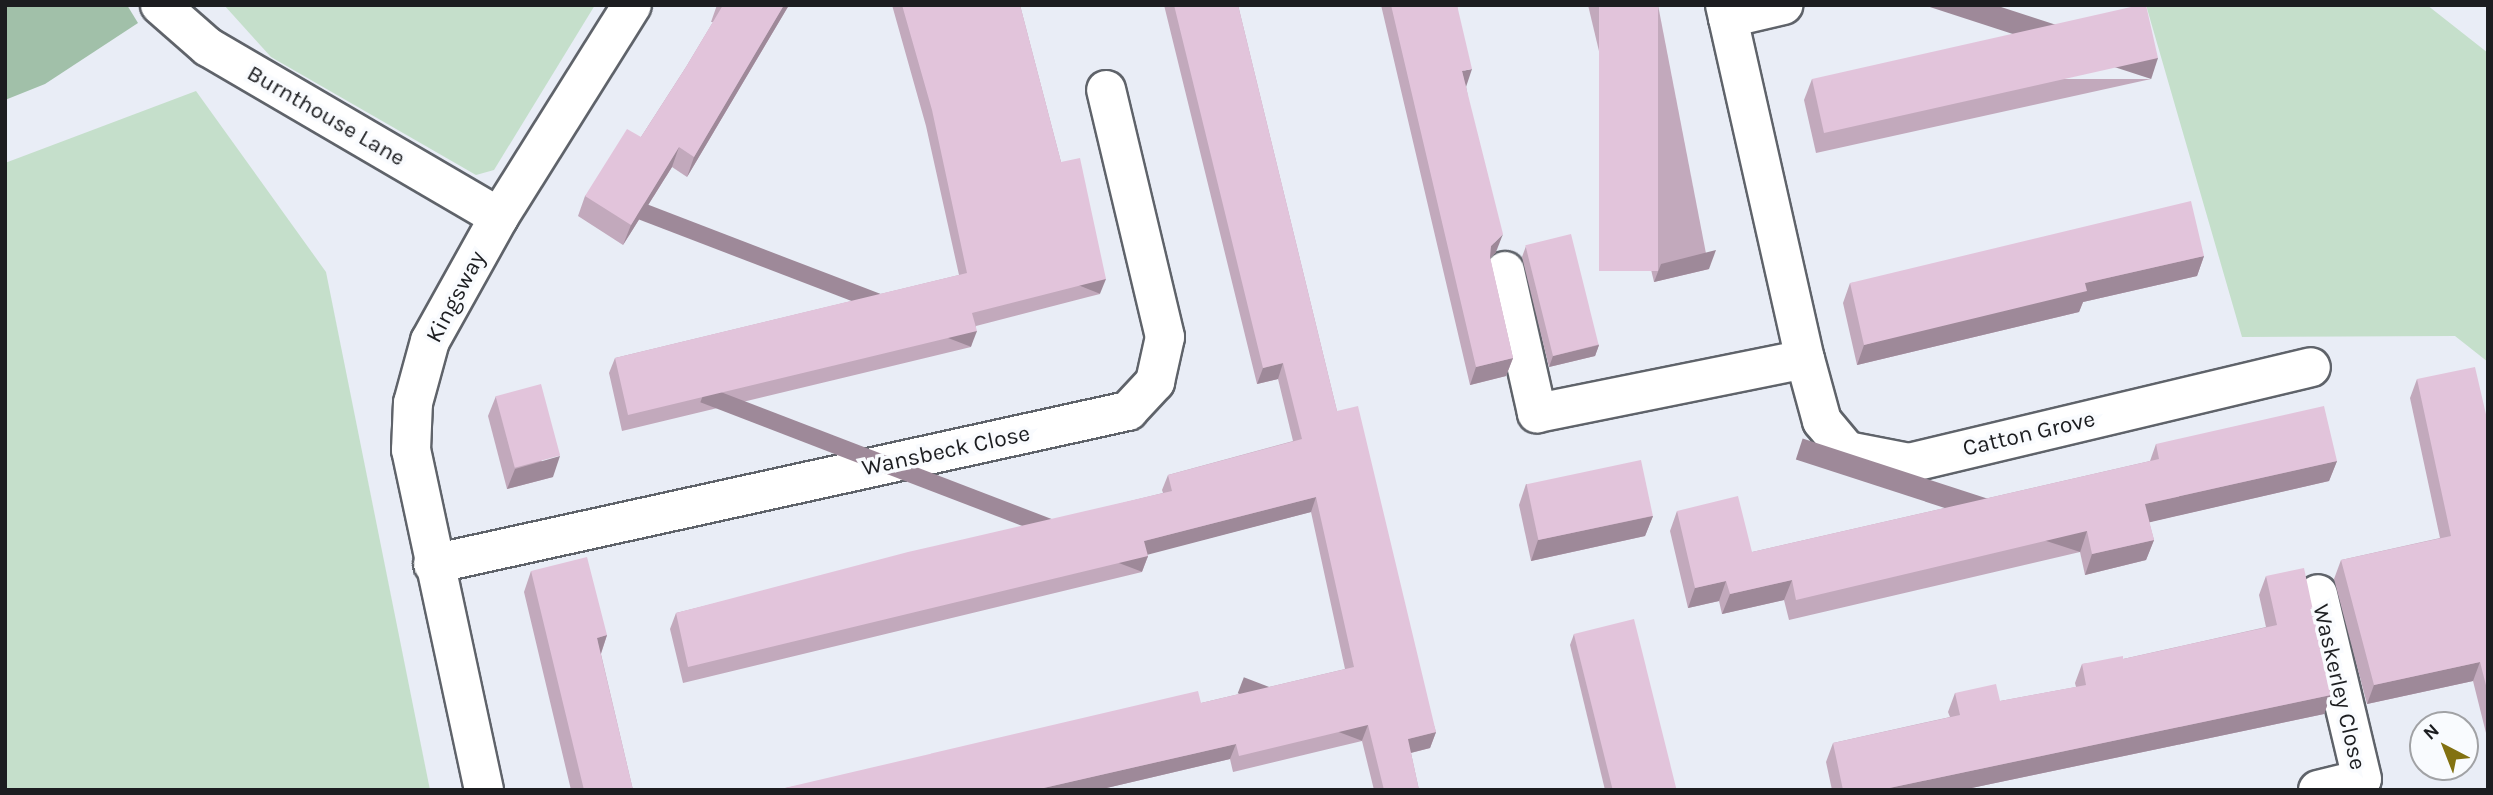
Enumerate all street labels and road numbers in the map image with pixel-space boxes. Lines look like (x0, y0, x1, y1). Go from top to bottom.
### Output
street label: Burnthouse Lane (242, 60, 410, 172)
street label: Kingsway (420, 246, 492, 348)
street label: Catton Grove (1960, 405, 2098, 463)
street label: Wansbeck Close (859, 420, 1033, 482)
street label: Waskerley Close (2307, 602, 2371, 772)

